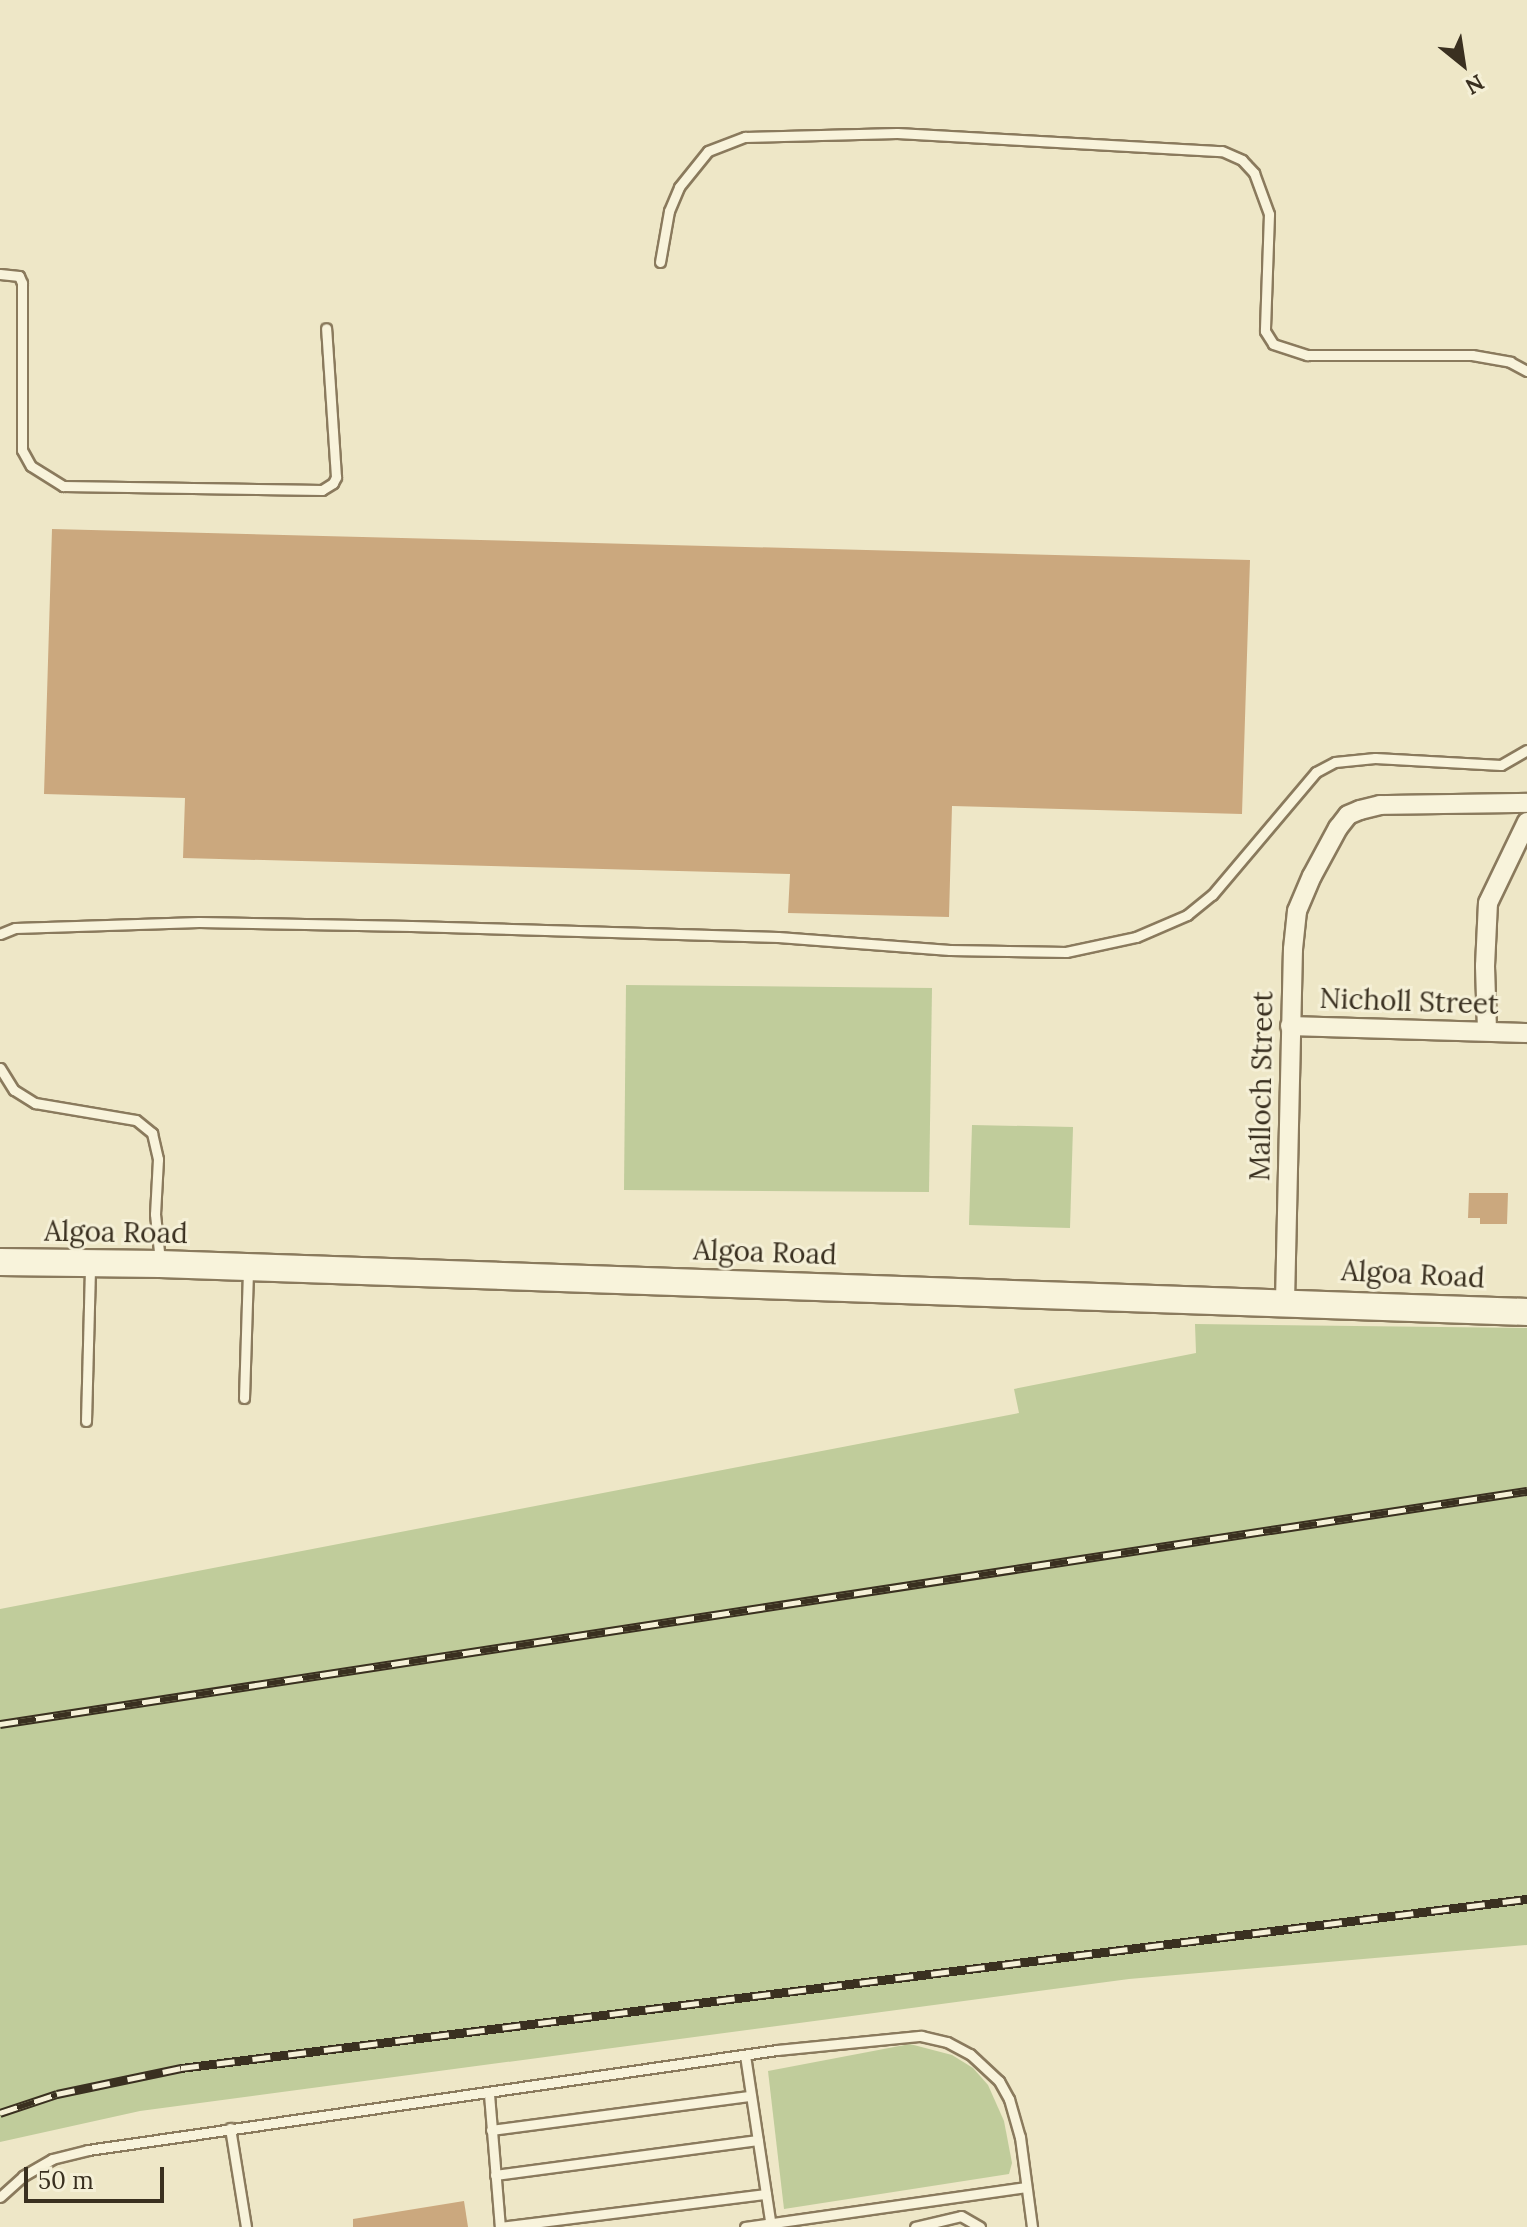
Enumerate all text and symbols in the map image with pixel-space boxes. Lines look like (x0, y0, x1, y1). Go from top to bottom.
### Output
north arrow (1423, 24, 1503, 104)
text: N (1461, 68, 1489, 101)
street label: Nicholl Street (1319, 981, 1499, 1021)
street label: Malloch Street (1243, 991, 1279, 1181)
street label: Algoa Road (44, 1214, 188, 1250)
street label: Algoa Road (693, 1233, 837, 1271)
street label: Algoa Road (1340, 1253, 1486, 1295)
scale bar (28, 2151, 168, 2201)
text: 50 m (38, 2165, 94, 2196)

